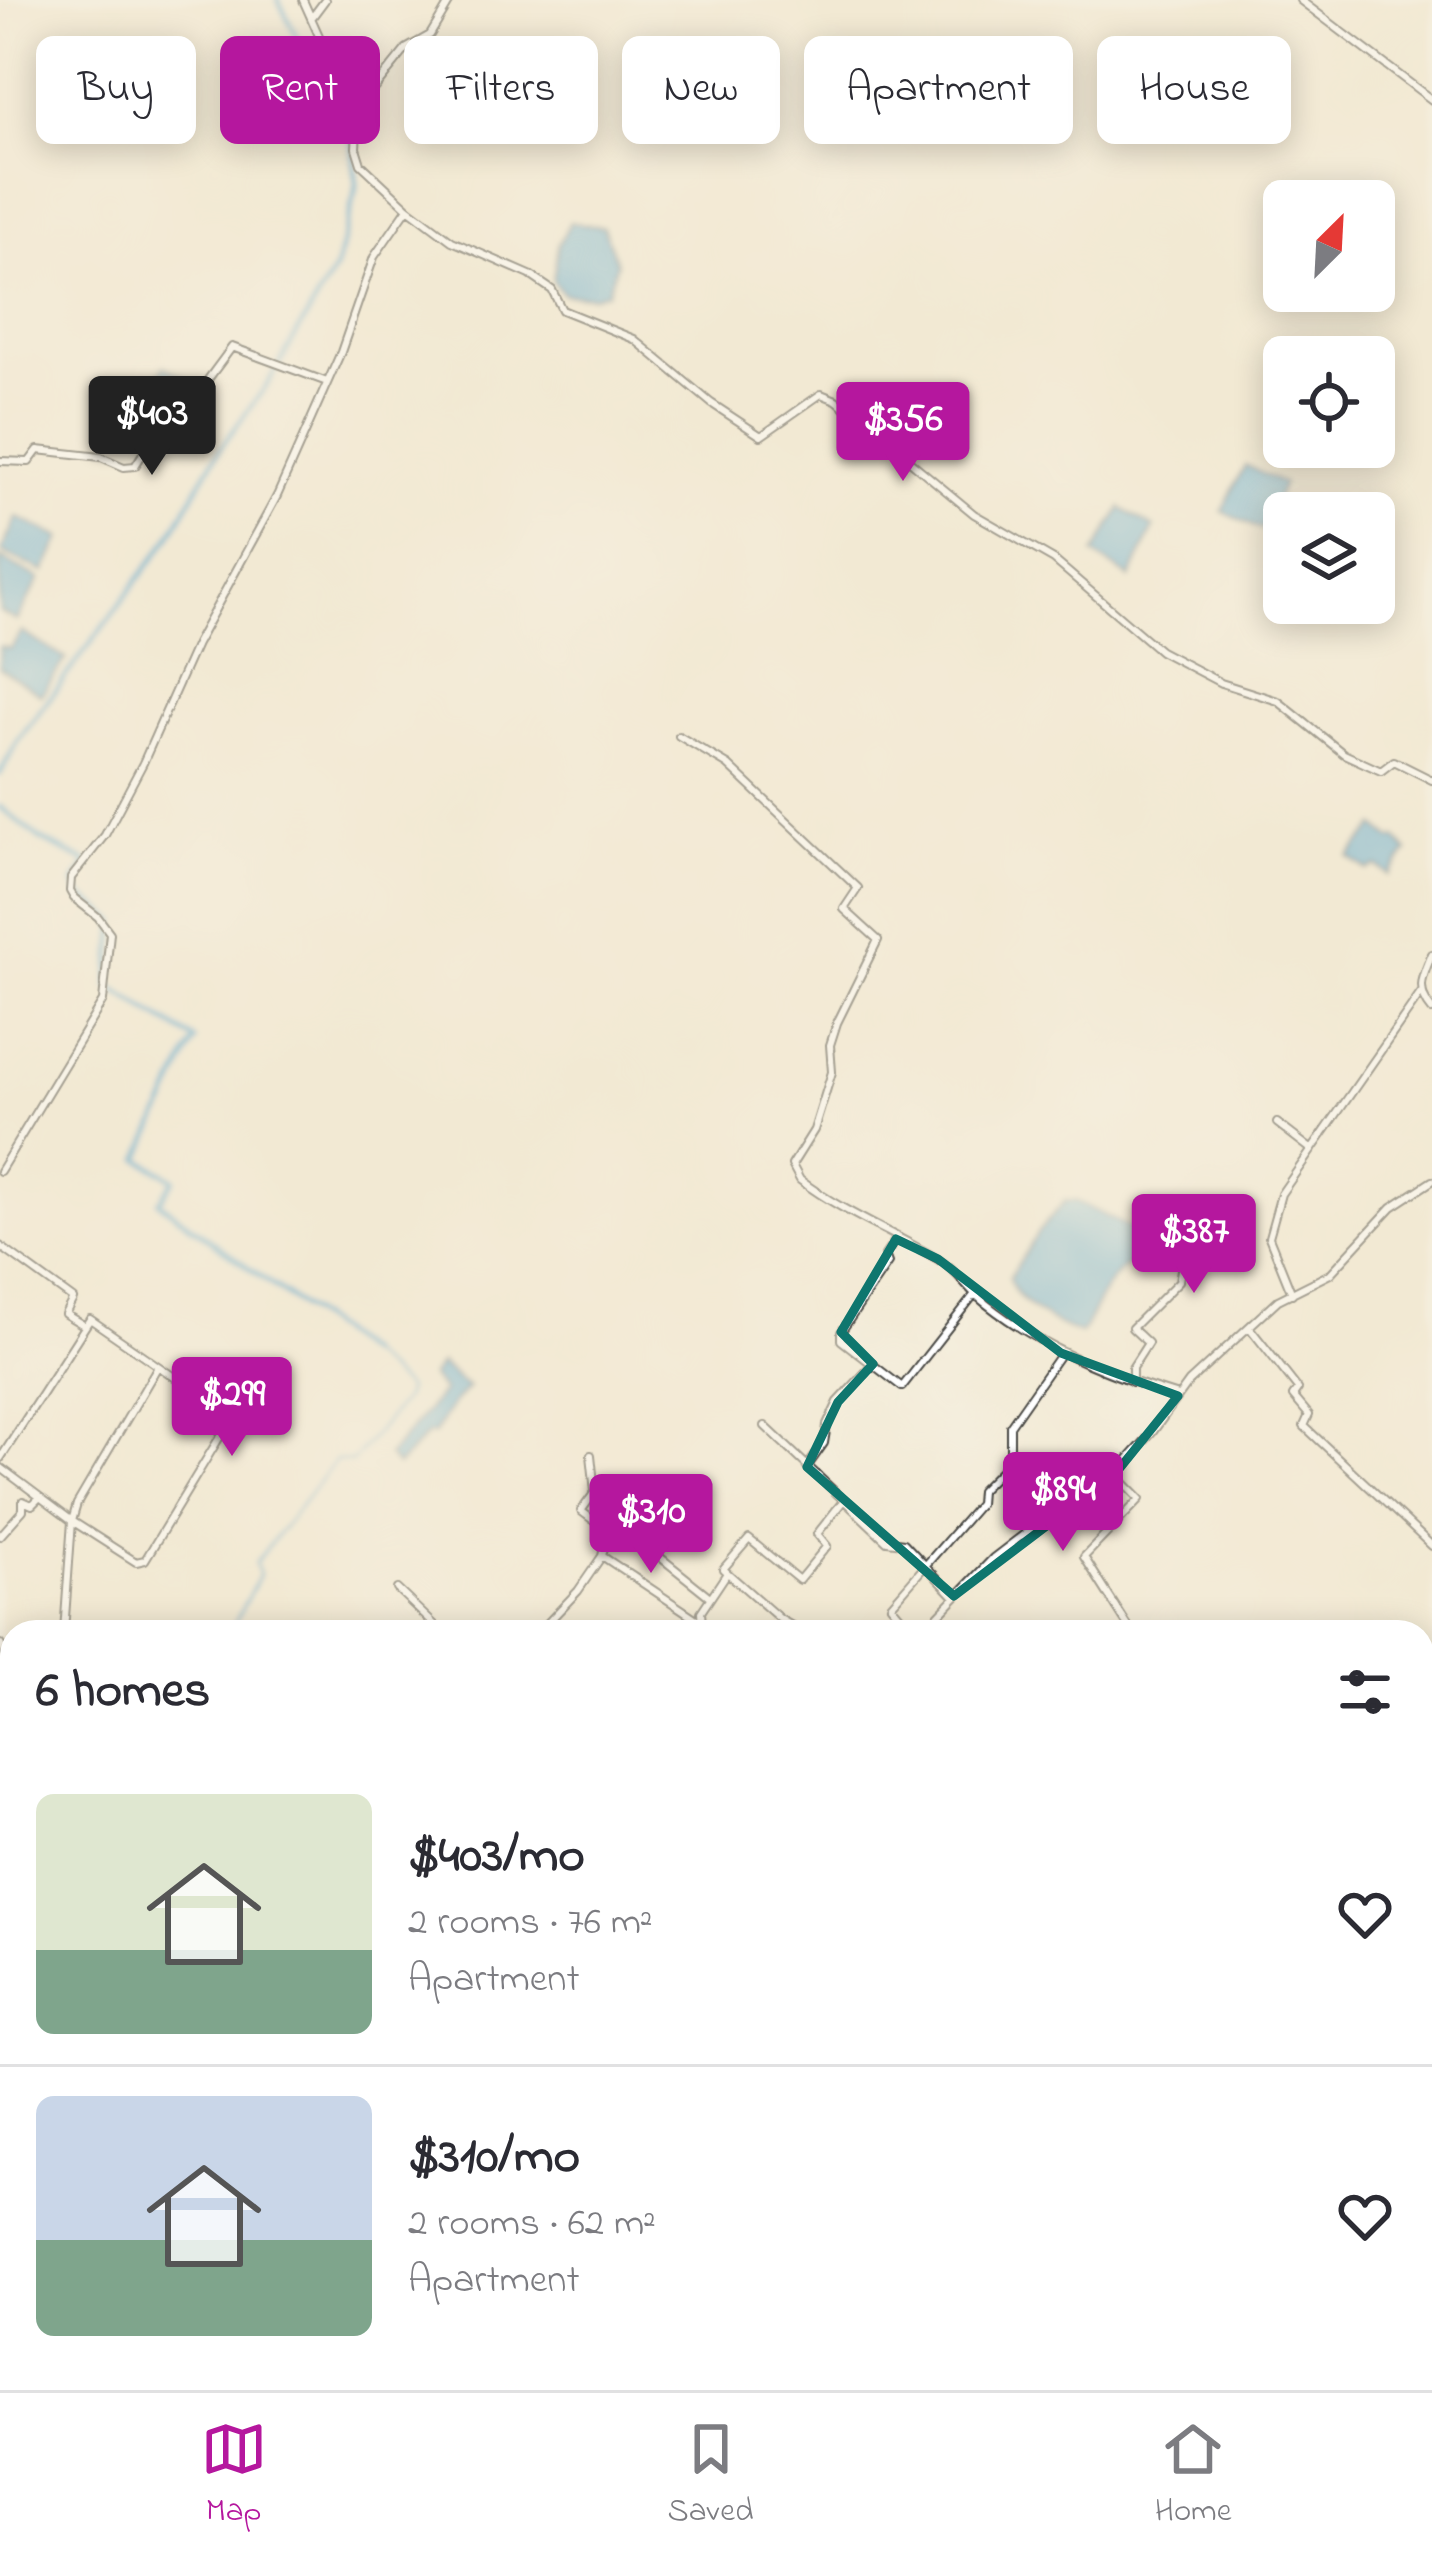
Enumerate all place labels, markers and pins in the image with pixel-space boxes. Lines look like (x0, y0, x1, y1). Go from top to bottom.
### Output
pin: $403 (81, 376, 223, 478)
pin: $356 (832, 382, 974, 484)
pin: $387 (1123, 1194, 1265, 1296)
pin: $299 (161, 1357, 303, 1459)
pin: $894 (992, 1452, 1134, 1554)
pin: $310 (580, 1474, 722, 1576)

